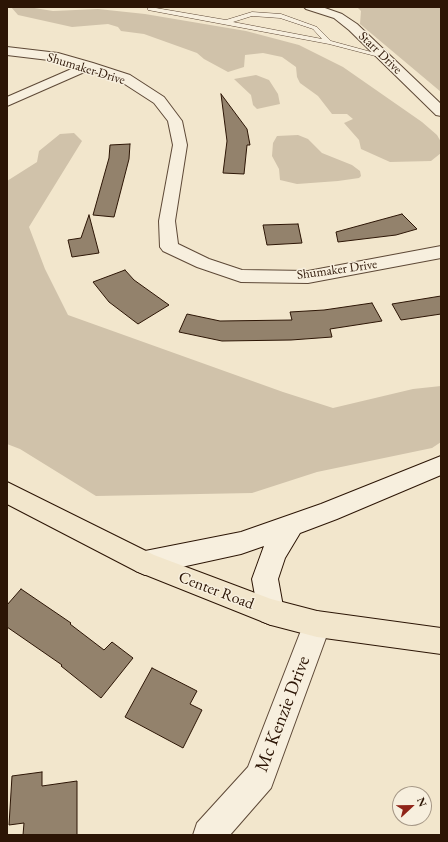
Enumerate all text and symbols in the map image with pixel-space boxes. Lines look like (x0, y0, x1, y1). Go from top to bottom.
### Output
street label: Starr Drive (355, 29, 405, 77)
street label: Shumaker Drive (45, 50, 127, 88)
street label: Shumaker Drive (296, 257, 378, 283)
street label: Center Road (176, 568, 256, 614)
street label: Mc Kenzie Drive (250, 653, 316, 775)
north arrow (392, 786, 432, 826)
text: N (414, 795, 430, 809)

